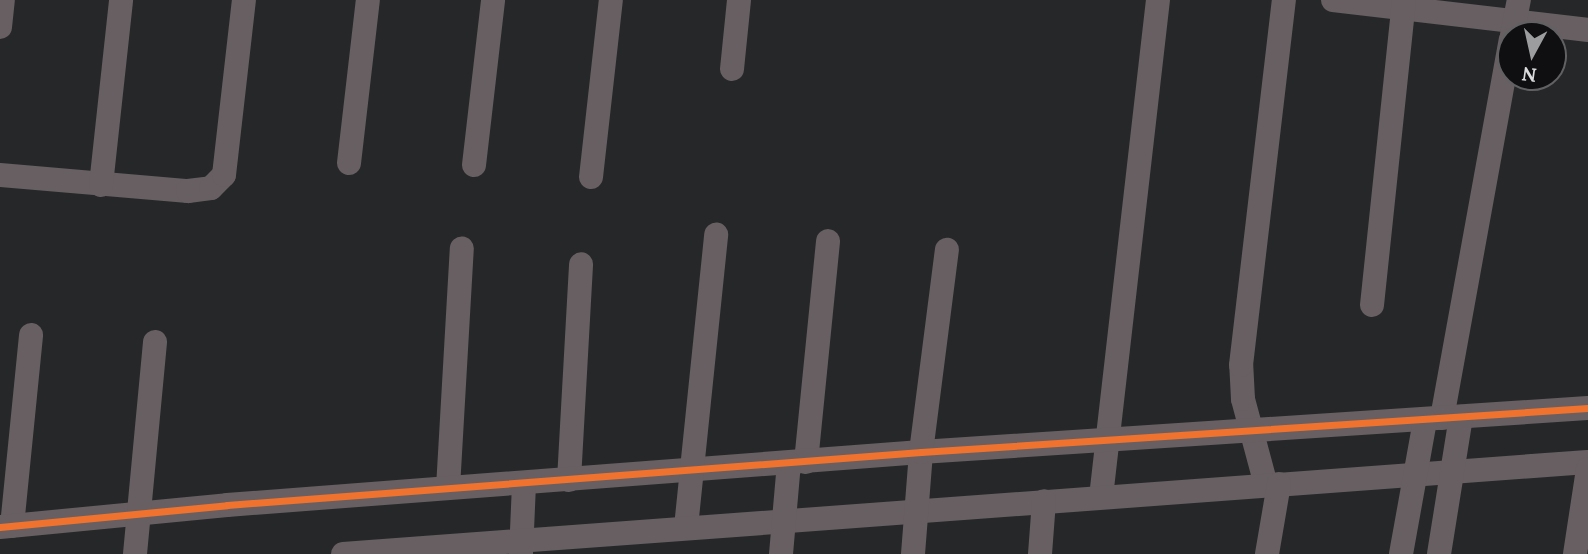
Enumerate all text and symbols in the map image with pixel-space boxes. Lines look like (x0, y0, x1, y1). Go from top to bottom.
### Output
north arrow (1497, 21, 1567, 91)
text: N (1520, 62, 1538, 88)

